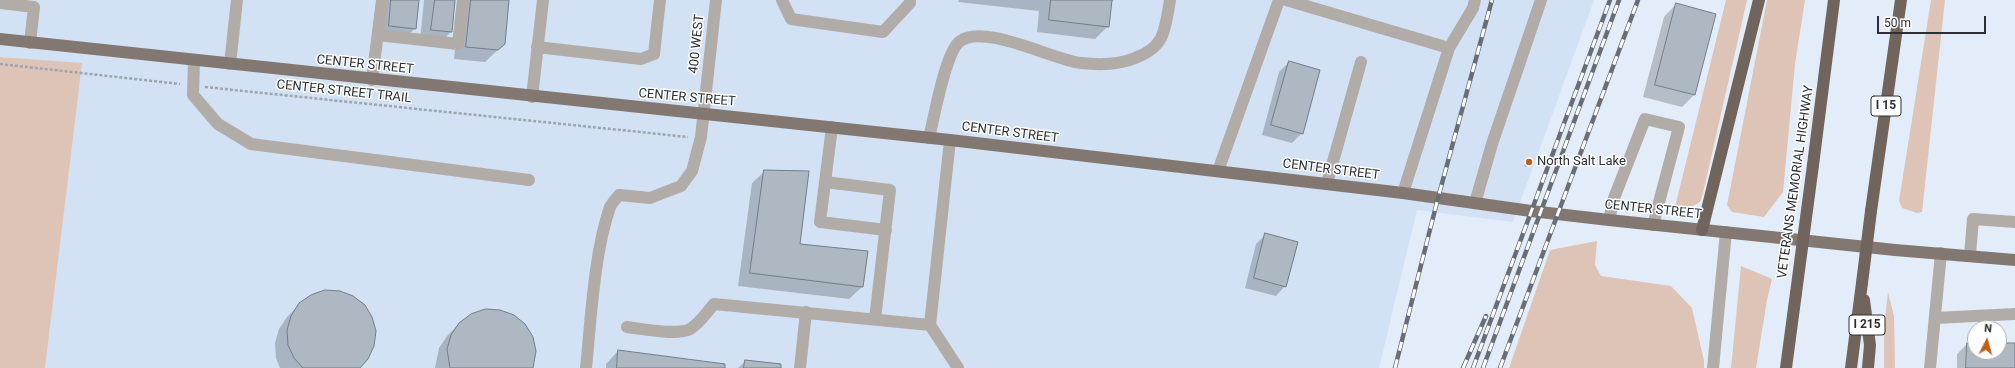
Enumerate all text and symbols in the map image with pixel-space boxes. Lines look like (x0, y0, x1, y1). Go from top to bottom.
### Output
scale bar (1879, 8, 1988, 34)
street label: 400 WEST (686, 14, 708, 74)
text: 50 m (1884, 16, 1911, 30)
street label: CENTER STREET (316, 52, 414, 78)
street label: CENTER STREET TRAIL (276, 77, 412, 107)
street label: VETERANS MEMORIAL HIGHWAY (1775, 84, 1817, 280)
street label: CENTER STREET (638, 86, 736, 110)
road number: I 15 (1871, 96, 1901, 116)
street label: CENTER STREET (961, 119, 1059, 147)
place label: North Salt Lake (1537, 154, 1626, 170)
street label: CENTER STREET (1282, 156, 1380, 184)
marker: North Salt Lake (1524, 157, 1534, 167)
street label: CENTER STREET (1604, 197, 1702, 223)
road number: I 215 (1849, 315, 1885, 335)
north arrow (1967, 320, 2007, 360)
text: N (1984, 322, 1993, 335)

